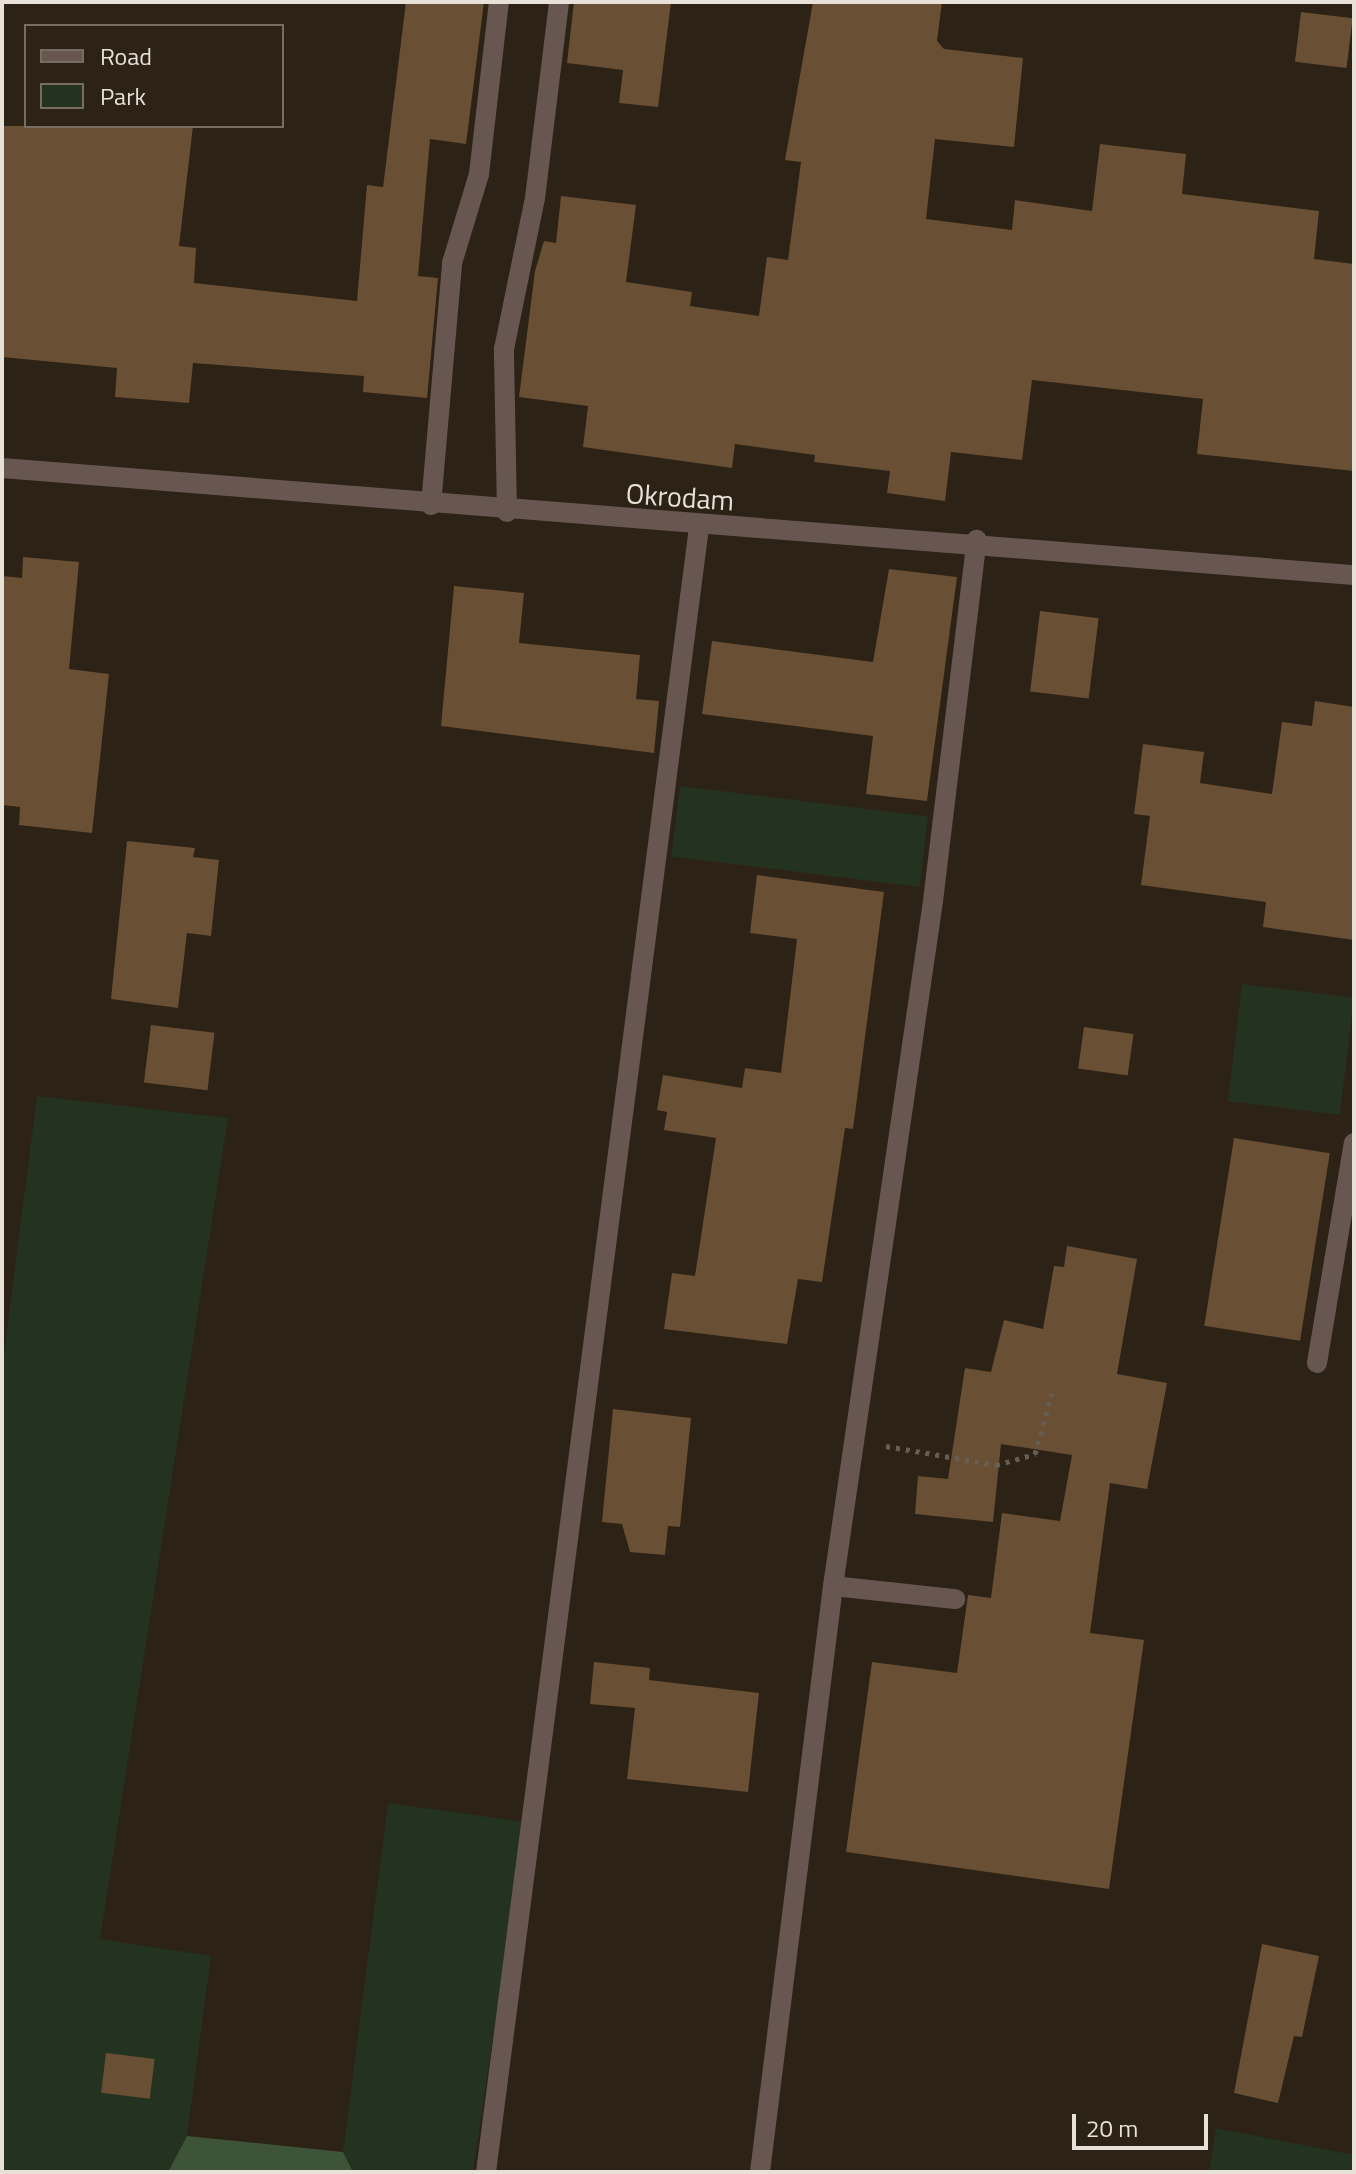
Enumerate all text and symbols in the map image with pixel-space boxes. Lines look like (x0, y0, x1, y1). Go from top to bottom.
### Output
legend (24, 24, 284, 128)
text: Road (100, 38, 152, 74)
text: Park (100, 78, 146, 114)
street label: Okrodam (625, 476, 735, 518)
scale bar (1076, 2098, 1212, 2148)
text: 20 m (1086, 2110, 1138, 2146)

